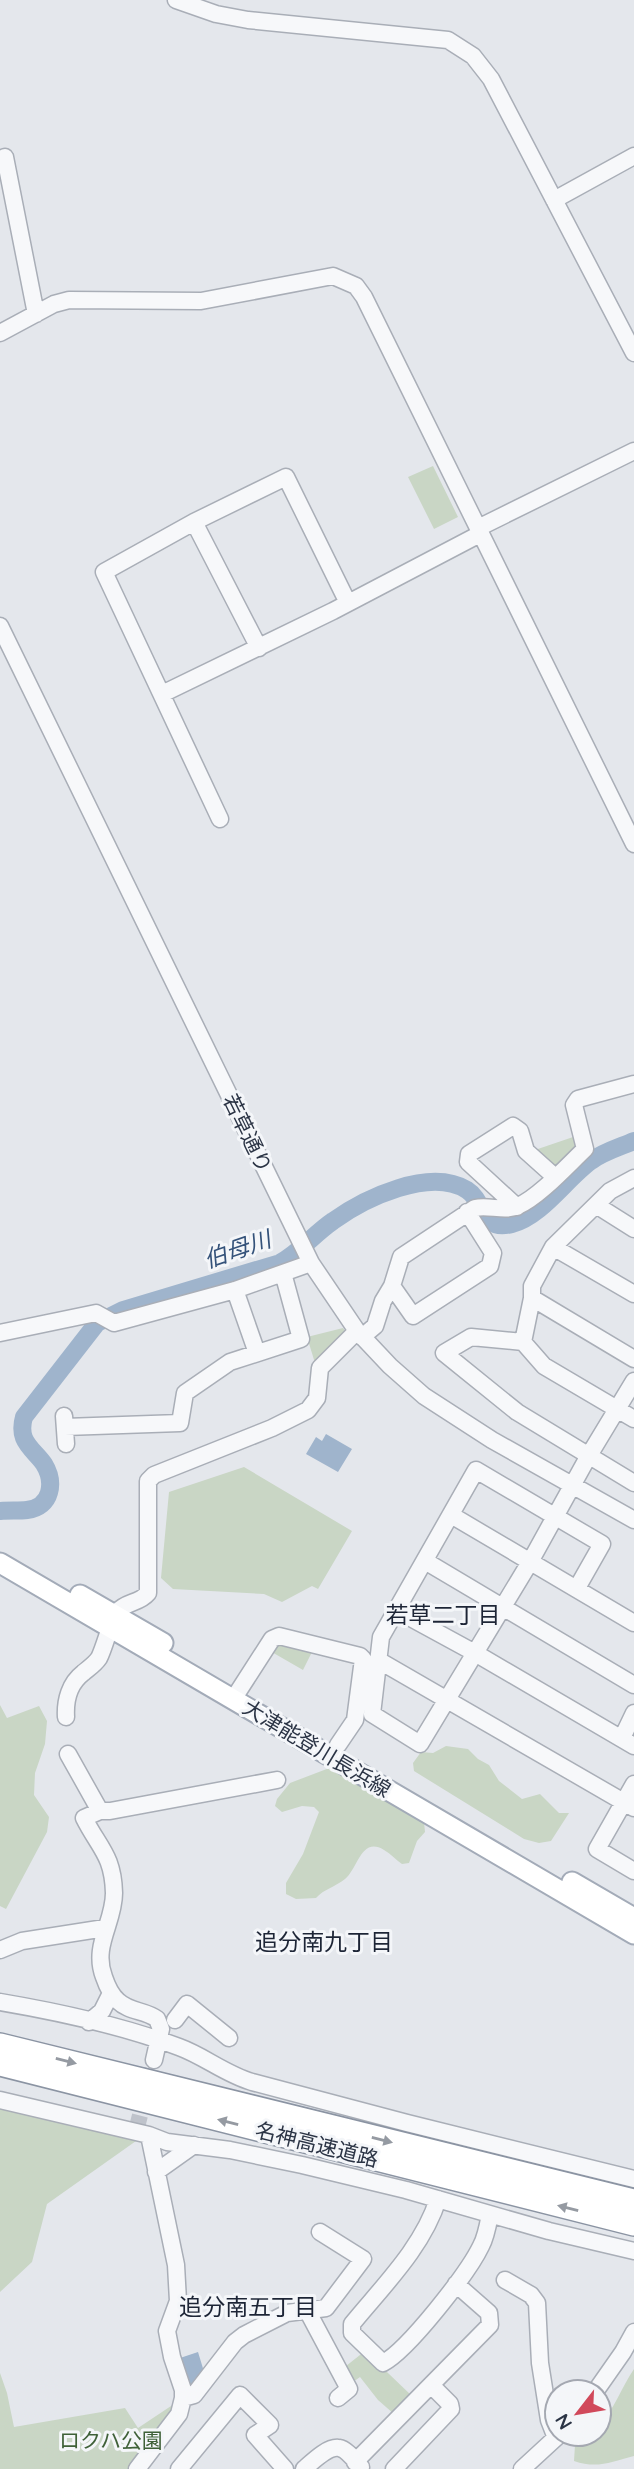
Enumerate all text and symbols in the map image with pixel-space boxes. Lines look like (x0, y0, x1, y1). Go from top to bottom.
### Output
street label: 若草通り (218, 1090, 278, 1176)
water label: 伯母川 (200, 1223, 277, 1274)
district label: 若草二丁目 (386, 1600, 501, 1629)
street label: 大津能登川長浜線 (238, 1694, 396, 1802)
district label: 追分南九丁目 (255, 1927, 393, 1956)
one-way arrow (55, 2056, 77, 2067)
one-way arrow (217, 2116, 239, 2127)
street label: 名神高速道路 (253, 2116, 381, 2172)
one-way arrow (371, 2135, 393, 2146)
one-way arrow (557, 2202, 579, 2213)
district label: 追分南五丁目 (179, 2292, 317, 2321)
north arrow (543, 2378, 613, 2448)
text: N (550, 2410, 577, 2434)
park label: ロクハ公園 (59, 2427, 163, 2453)

